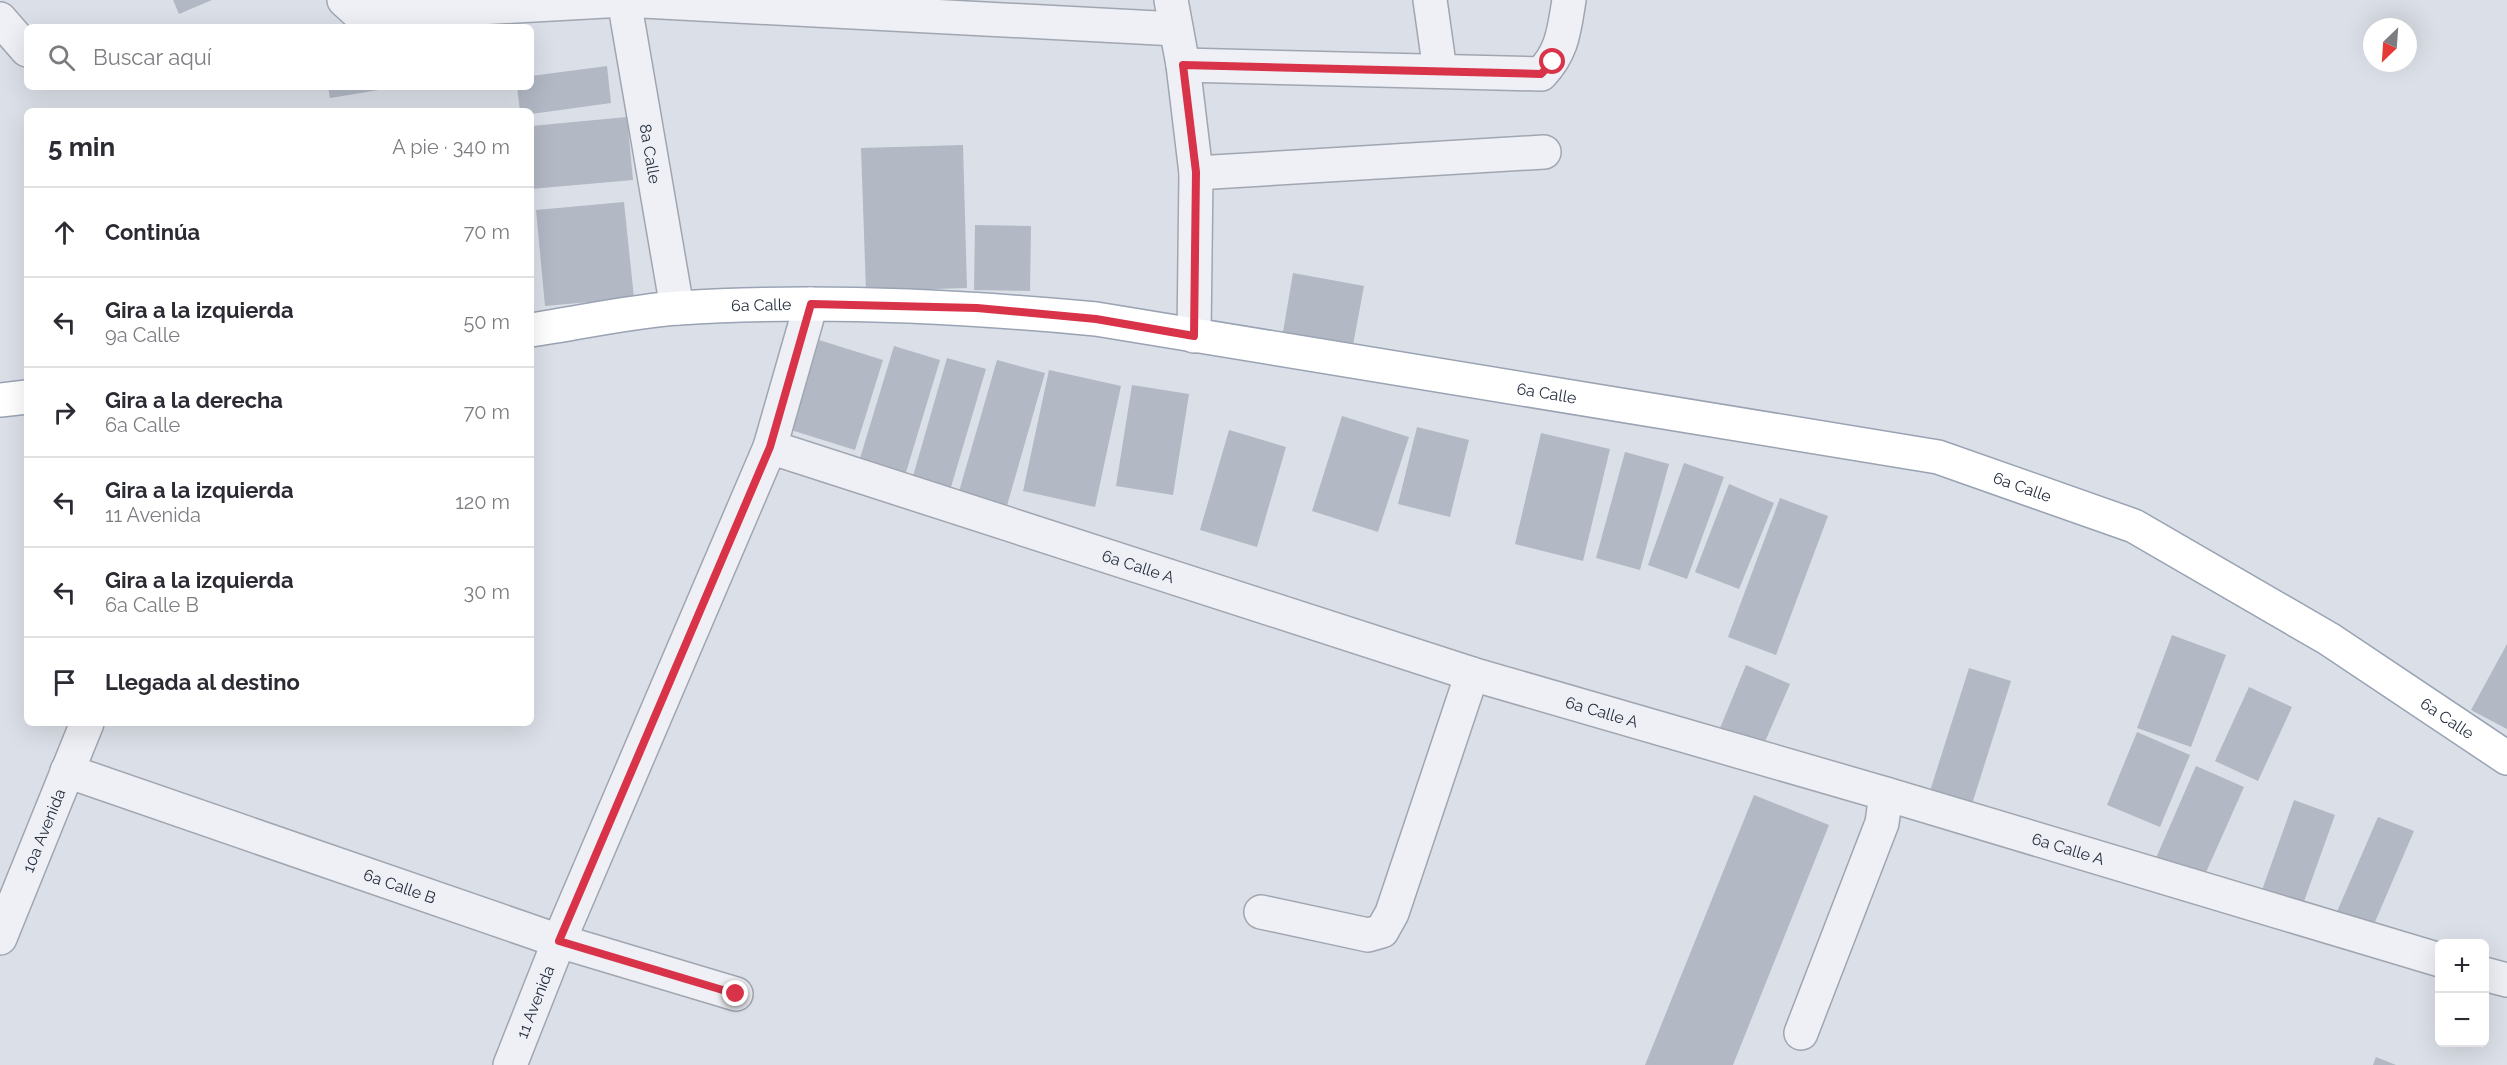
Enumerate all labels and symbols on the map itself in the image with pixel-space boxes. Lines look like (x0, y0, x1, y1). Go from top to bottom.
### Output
north arrow (2363, 18, 2417, 72)
route start (1539, 48, 1565, 74)
street label: 8a Calle (635, 123, 664, 185)
street label: 6a Calle (731, 295, 791, 315)
street label: 6a Calle (1515, 379, 1578, 408)
street label: 6a Calle (1991, 468, 2054, 506)
street label: 6a Calle A (1100, 546, 1177, 587)
street label: 6a Calle A (1563, 693, 1640, 732)
street label: 6a Calle (2417, 694, 2477, 743)
street label: 10a Avenida (19, 786, 69, 875)
street label: 6a Calle A (2029, 829, 2107, 869)
street label: 6a Calle B (361, 865, 438, 908)
street label: 11 Avenida (513, 963, 558, 1041)
route end (722, 980, 748, 1006)

